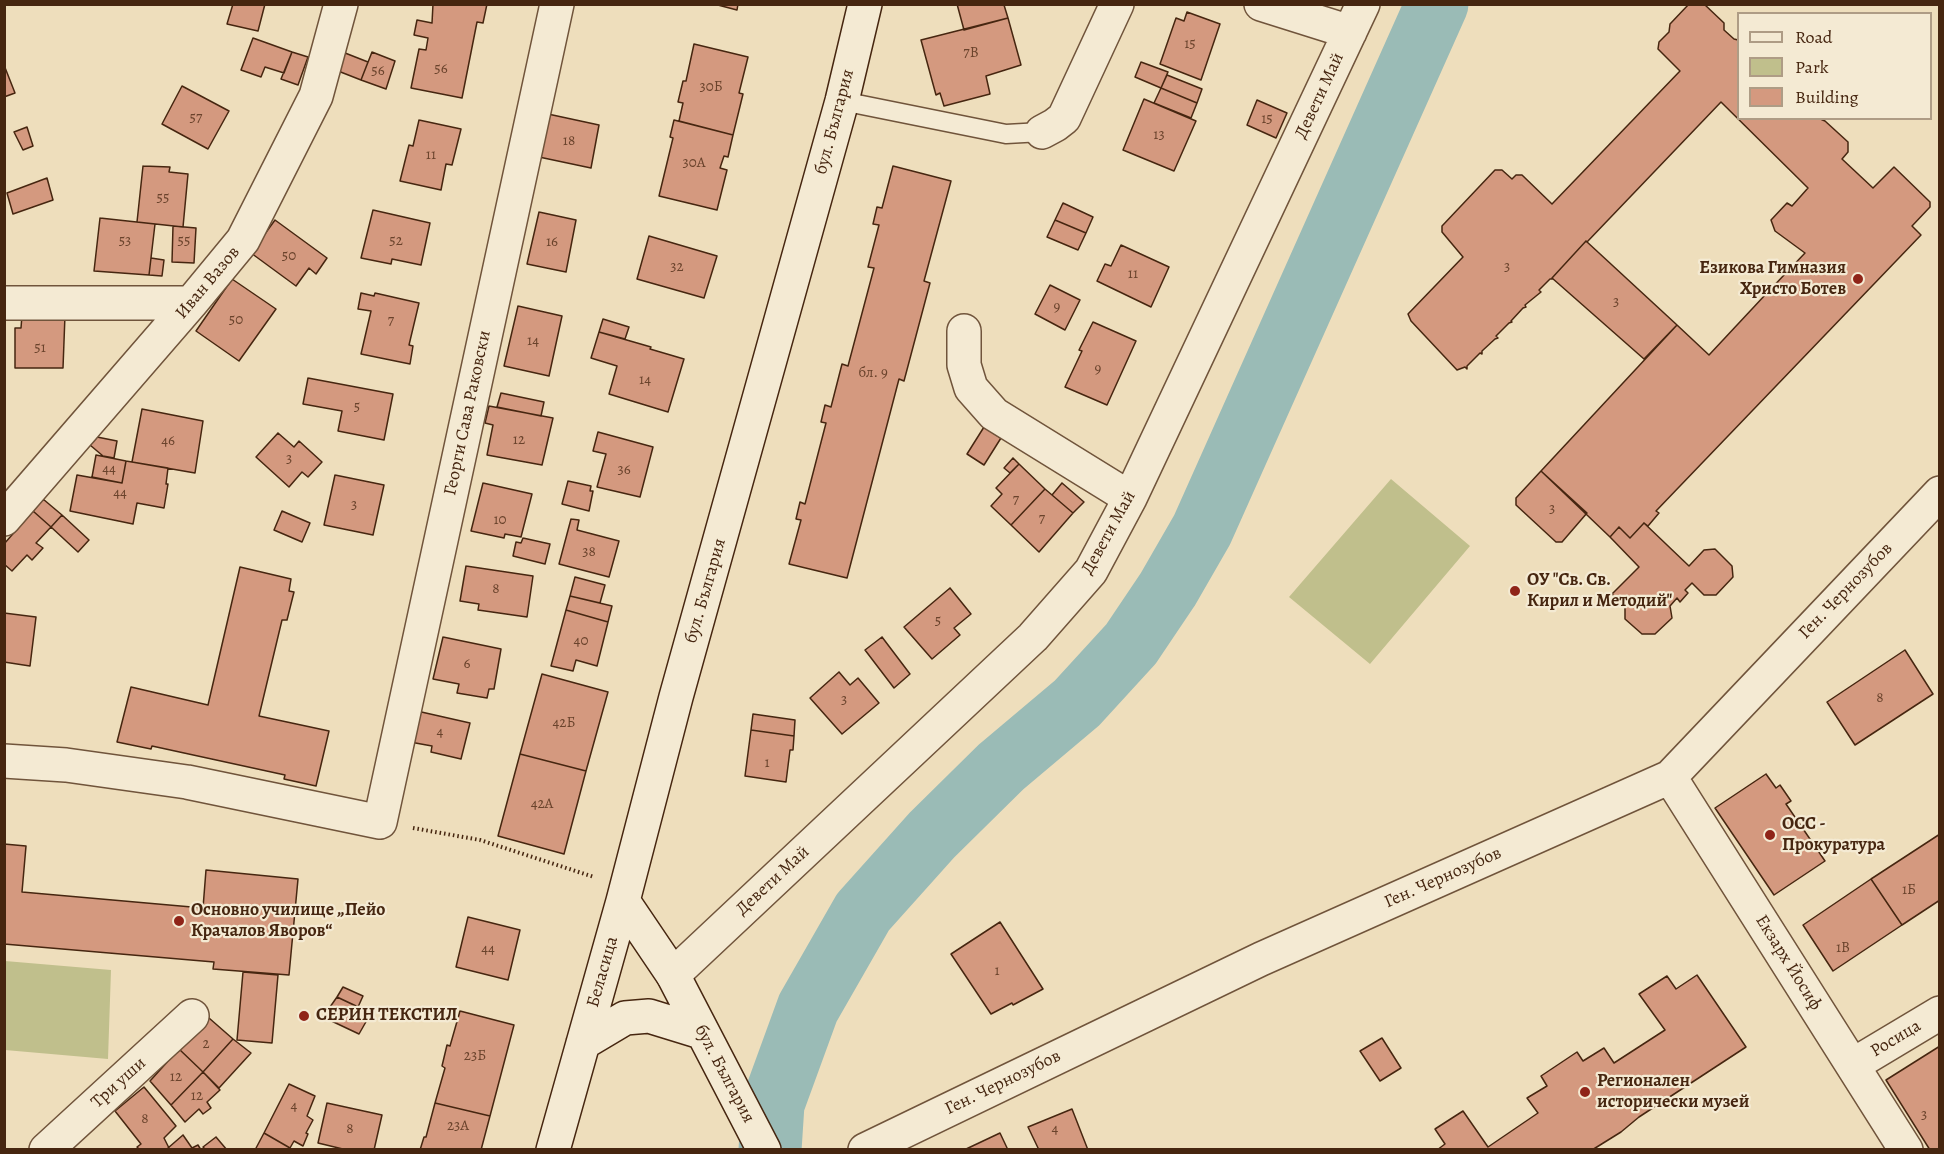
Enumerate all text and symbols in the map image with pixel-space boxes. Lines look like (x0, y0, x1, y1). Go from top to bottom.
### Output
legend (1737, 12, 1932, 120)
text: Road (1795, 25, 1832, 49)
house number: 15 (1184, 35, 1196, 53)
house number: 7В (963, 44, 979, 62)
street label: Девети Май (1291, 50, 1349, 142)
text: Park (1795, 55, 1829, 79)
house number: 56 (434, 60, 448, 78)
house number: 56 (371, 62, 385, 80)
street label: бул. България (811, 67, 859, 177)
house number: 30Б (699, 78, 723, 96)
text: Building (1795, 85, 1859, 109)
house number: 57 (190, 109, 202, 127)
house number: 15 (1261, 110, 1273, 128)
house number: 13 (1153, 126, 1165, 144)
house number: 18 (563, 132, 575, 150)
house number: 11 (426, 146, 436, 164)
house number: 30А (683, 154, 705, 172)
house number: 55 (157, 189, 169, 207)
house number: 53 (119, 232, 131, 250)
house number: 55 (178, 232, 190, 250)
house number: 52 (389, 232, 403, 250)
house number: 16 (546, 233, 558, 251)
street label: Иван Вазов (171, 242, 245, 324)
house number: 50 (282, 247, 296, 265)
house number: 32 (670, 258, 684, 276)
house number: 3 (1504, 258, 1510, 276)
place label: Езикова Гимназия Христо Ботев (1699, 258, 1846, 300)
house number: 11 (1128, 265, 1138, 283)
marker: Езикова Гимназия Христо Ботев (1851, 272, 1865, 286)
house number: 3 (1613, 293, 1619, 311)
house number: 9 (1054, 298, 1060, 316)
house number: 50 (229, 311, 243, 329)
house number: 7 (388, 312, 394, 330)
street label: Георги Сава Раковски (440, 329, 496, 497)
house number: 14 (527, 332, 539, 350)
house number: 51 (34, 339, 46, 357)
house number: 9 (1095, 360, 1101, 378)
house number: бл. 9 (858, 364, 888, 382)
house number: 14 (639, 371, 651, 389)
house number: 5 (354, 398, 360, 416)
house number: 12 (513, 431, 525, 449)
house number: 46 (161, 432, 175, 450)
house number: 3 (286, 450, 292, 468)
house number: 44 (102, 460, 116, 478)
house number: 36 (617, 461, 631, 479)
house number: 44 (113, 484, 127, 502)
street label: Девети Май (1077, 487, 1141, 579)
house number: 7 (1013, 491, 1019, 509)
house number: 3 (351, 496, 357, 514)
house number: 3 (1549, 500, 1555, 518)
house number: 7 (1039, 510, 1045, 528)
house number: 10 (493, 511, 507, 529)
street label: бул. България (681, 536, 731, 646)
street label: Ген. Чернозубов (1794, 538, 1898, 644)
house number: 38 (582, 543, 596, 561)
place label: ОУ "Св. Св. Кирил и Методий" (1527, 570, 1672, 612)
house number: 8 (492, 580, 500, 598)
marker: ОУ "Св. Св. Кирил и Методий" (1508, 584, 1522, 598)
house number: 5 (935, 612, 941, 630)
house number: 40 (574, 632, 588, 650)
house number: 6 (464, 655, 470, 673)
house number: 8 (1876, 689, 1884, 707)
house number: 3 (841, 691, 847, 709)
house number: 42Б (553, 714, 575, 732)
house number: 4 (437, 723, 443, 741)
house number: 1 (764, 754, 770, 772)
house number: 42А (531, 795, 553, 813)
place label: ОСС - Прокуратура (1782, 814, 1885, 856)
marker: ОСС - Прокуратура (1763, 828, 1777, 842)
street label: Девети Май (732, 842, 814, 920)
street label: Ген. Чернозубов (1381, 843, 1505, 913)
house number: 1Б (1902, 881, 1916, 899)
place label: Основно училище „Пейо Крачалов Яворов“ (191, 900, 385, 942)
street label: Екзарх Йосиф (1750, 911, 1826, 1015)
marker: Основно училище „Пейо Крачалов Яворов“ (172, 914, 186, 928)
street label: Беласица (583, 934, 623, 1010)
house number: 1В (1836, 939, 1850, 957)
house number: 44 (481, 940, 495, 958)
house number: 1 (994, 962, 1000, 980)
place label: СЕРИН ТЕКСТИЛ (316, 1005, 458, 1027)
marker: СЕРИН ТЕКСТИЛ (297, 1009, 311, 1023)
street label: Росица (1867, 1016, 1925, 1062)
street label: бул. България (689, 1021, 759, 1127)
house number: 2 (202, 1035, 210, 1053)
street label: Ген. Чернозубов (942, 1046, 1064, 1120)
house number: 23Б (464, 1047, 486, 1065)
street label: Три уши (87, 1053, 151, 1113)
house number: 12 (170, 1068, 182, 1086)
place label: Регионален исторически музей (1597, 1071, 1749, 1114)
marker: Регионален исторически музей (1578, 1085, 1592, 1099)
house number: 12 (191, 1087, 203, 1105)
house number: 4 (291, 1097, 297, 1115)
house number: 3 (1921, 1106, 1927, 1124)
house number: 8 (141, 1110, 149, 1128)
house number: 23А (447, 1117, 469, 1135)
house number: 8 (346, 1120, 354, 1138)
house number: 4 (1052, 1120, 1058, 1138)

